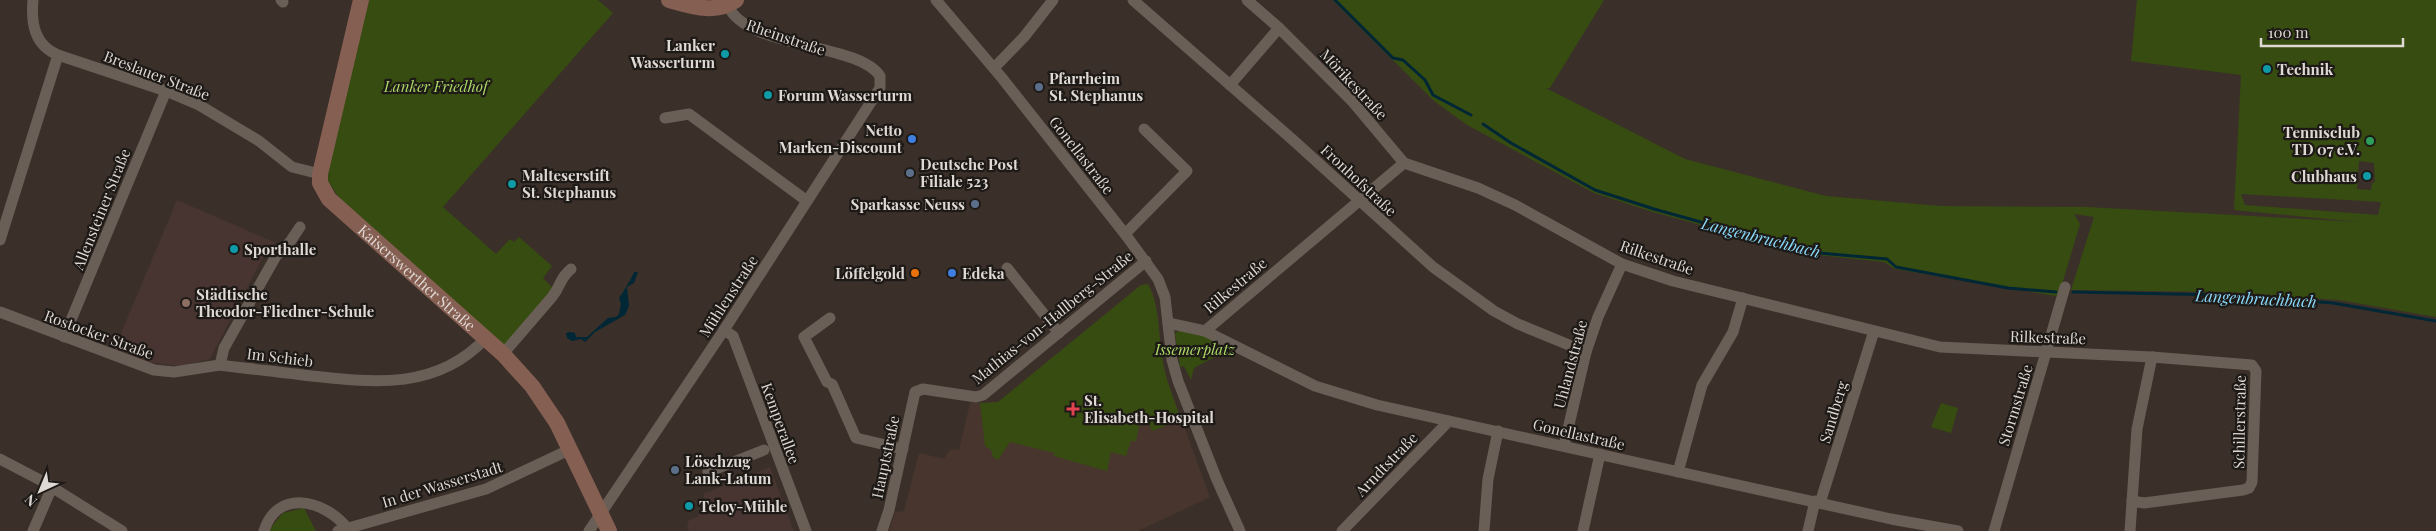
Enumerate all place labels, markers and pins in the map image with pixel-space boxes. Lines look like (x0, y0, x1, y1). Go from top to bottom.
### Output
place label: Lanker Wasserturm (629, 35, 715, 72)
marker: Lanker Wasserturm (719, 48, 731, 60)
place label: Technik (2277, 59, 2333, 79)
marker: Technik (2261, 63, 2273, 75)
place label: Pfarrheim St. Stephanus (1049, 68, 1143, 105)
marker: Pfarrheim St. Stephanus (1033, 81, 1045, 93)
place label: Forum Wasserturm (778, 85, 913, 105)
marker: Forum Wasserturm (762, 89, 774, 101)
place label: Netto Marken-Discount (779, 120, 903, 157)
place label: Tennisclub TD 07 e.V. (2283, 122, 2360, 159)
marker: Netto Marken-Discount (906, 133, 918, 145)
marker: Tennisclub TD 07 e.V. (2364, 135, 2376, 147)
place label: Deutsche Post Filiale 523 (920, 154, 1019, 191)
place label: Malteserstift St. Stephanus (522, 165, 616, 202)
place label: Clubhaus (2291, 166, 2357, 186)
marker: Deutsche Post Filiale 523 (904, 167, 916, 179)
marker: Clubhaus (2361, 170, 2373, 182)
marker: Malteserstift St. Stephanus (506, 178, 518, 190)
place label: Sparkasse Neuss (850, 194, 965, 214)
marker: Sparkasse Neuss (969, 198, 981, 210)
place label: Sporthalle (244, 239, 317, 259)
marker: Sporthalle (228, 243, 240, 255)
place label: Löffelgold (835, 263, 905, 283)
place label: Edeka (962, 263, 1005, 283)
marker: Löffelgold (909, 267, 921, 279)
marker: Edeka (946, 267, 958, 279)
place label: Städtische Theodor-Fliedner-Schule (196, 284, 375, 321)
marker: Städtische Theodor-Fliedner-Schule (180, 297, 192, 309)
place label: St. Elisabeth-Hospital (1084, 390, 1214, 427)
marker: St. Elisabeth-Hospital (1066, 402, 1080, 416)
place label: Löschzug Lank-Latum (685, 451, 772, 488)
marker: Löschzug Lank-Latum (669, 464, 681, 476)
place label: Teloy-Mühle (699, 496, 788, 516)
marker: Teloy-Mühle (683, 500, 695, 512)

